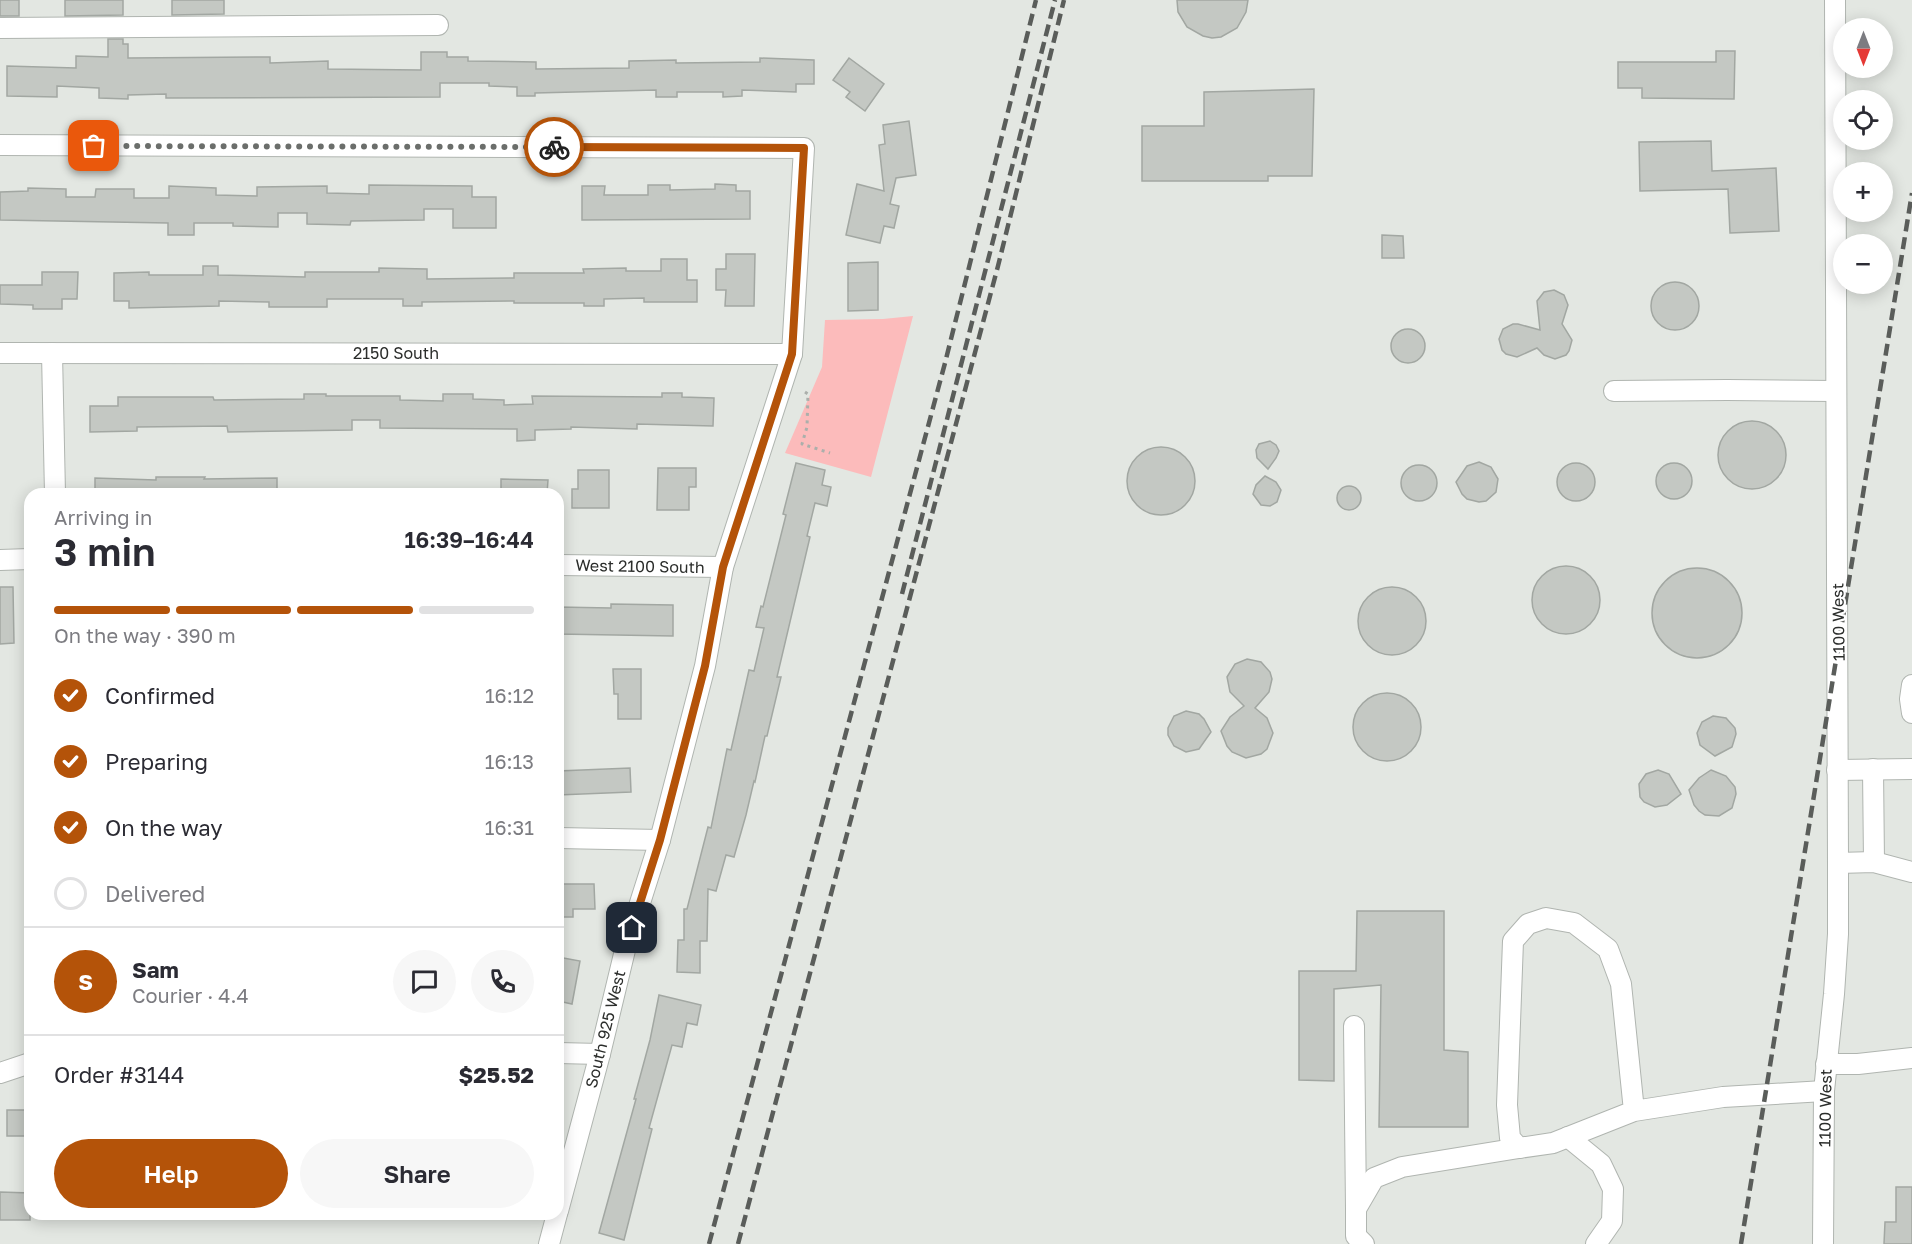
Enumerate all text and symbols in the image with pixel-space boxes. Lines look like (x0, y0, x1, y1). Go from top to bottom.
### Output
north arrow (1833, 18, 1893, 78)
map controls (1833, 18, 1893, 294)
button: locate (1833, 90, 1893, 150)
courier (524, 117, 584, 177)
pin (68, 120, 119, 171)
icon: bag (77, 129, 110, 162)
icon: bike (538, 131, 571, 164)
button: + (1833, 162, 1893, 222)
button: − (1833, 234, 1893, 294)
street label: 2150 South (353, 343, 439, 363)
text: Arriving in (54, 505, 152, 529)
text: 16:39–16:44 (404, 526, 534, 553)
text: 3 min (54, 528, 156, 575)
street label: West 2100 South (575, 555, 705, 577)
street label: 1100 West (1827, 583, 1849, 661)
text: On the way · 390 m (54, 623, 236, 647)
icon: check (54, 679, 87, 712)
text: Confirmed (105, 682, 215, 709)
text: 16:12 (485, 683, 534, 707)
icon: check (54, 745, 87, 778)
text: Preparing (105, 748, 208, 775)
text: 16:13 (485, 749, 534, 773)
icon: check (54, 811, 87, 844)
text: On the way (105, 814, 223, 841)
text: 16:31 (485, 815, 534, 839)
text: Delivered (105, 880, 205, 907)
pin (606, 902, 657, 953)
icon: home (615, 911, 648, 944)
button: chat (393, 950, 456, 1013)
button: phone (471, 950, 534, 1013)
text: Sam (132, 956, 179, 983)
text: S (78, 968, 93, 995)
street label: South 925 West (581, 968, 629, 1090)
text: Courier · 4.4 (132, 983, 249, 1007)
text: Order #3144 (54, 1061, 184, 1088)
text: $25.52 (459, 1061, 534, 1088)
street label: 1100 West (1814, 1069, 1836, 1147)
button: Help (54, 1139, 288, 1208)
button: Share (300, 1139, 534, 1208)

